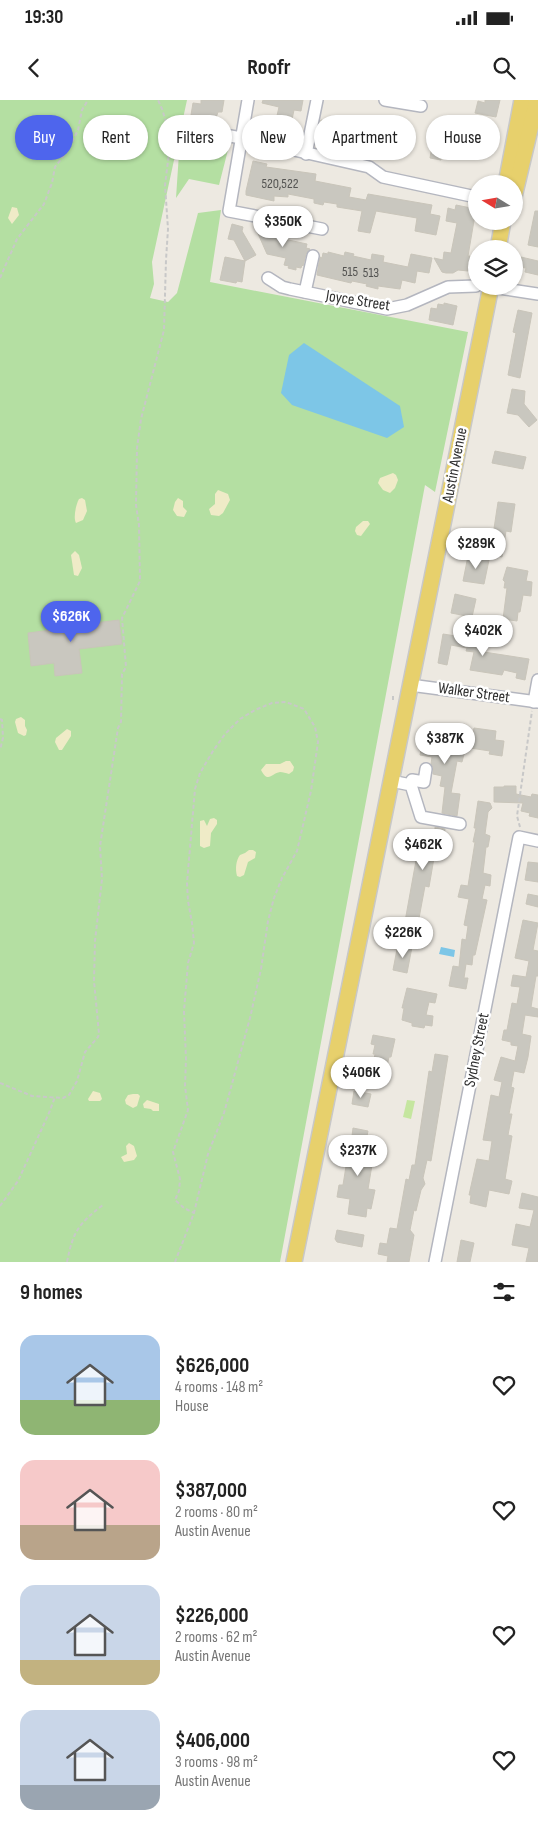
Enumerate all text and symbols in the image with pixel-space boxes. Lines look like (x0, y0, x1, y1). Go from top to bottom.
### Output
text: 19:30 (25, 6, 63, 29)
icon: back (20, 54, 48, 82)
text: Roofr (247, 54, 291, 81)
icon: search (490, 54, 518, 82)
chip: Buy (15, 115, 73, 160)
chip: Rent (83, 115, 148, 160)
chip: Filters (158, 115, 232, 160)
chip: New (242, 115, 304, 160)
chip: Apartment (314, 115, 416, 160)
chip: House (426, 115, 500, 160)
house number: 520,522 (261, 175, 299, 192)
north arrow (468, 175, 522, 230)
map controls (468, 175, 523, 295)
pin: $350K (248, 206, 318, 248)
text: $350K (264, 212, 302, 231)
button: layers (468, 240, 523, 295)
house number: 515 (342, 263, 358, 280)
house number: 513 (363, 264, 379, 281)
street label: Joyce Street (323, 286, 392, 315)
street label: Austin Avenue (438, 426, 472, 505)
pin: $289K (441, 528, 511, 570)
text: $289K (457, 534, 495, 553)
pin: $626K (36, 600, 106, 643)
text: $626K (52, 607, 90, 626)
pin: $402K (448, 614, 518, 657)
text: $402K (464, 621, 502, 640)
street label: Walker Street (437, 679, 511, 707)
pin: $387K (410, 722, 480, 765)
text: $387K (426, 729, 464, 748)
pin: $462K (388, 828, 458, 871)
text: $462K (404, 835, 442, 854)
pin: $226K (368, 916, 438, 959)
text: $226K (384, 923, 422, 942)
street label: Sydney Street (461, 1011, 494, 1089)
pin: $406K (326, 1056, 396, 1099)
text: $406K (342, 1063, 380, 1082)
pin: $237K (323, 1134, 393, 1177)
text: $237K (339, 1141, 377, 1160)
icon: filters (490, 1278, 518, 1306)
text: 9 homes (20, 1280, 83, 1305)
text: $626,000 (175, 1353, 249, 1378)
icon: home (60, 1355, 120, 1415)
icon: heart (490, 1371, 518, 1399)
text: 4 rooms · 148 m² (175, 1378, 263, 1397)
text: House (175, 1397, 209, 1416)
text: $387,000 (175, 1478, 247, 1503)
icon: home (60, 1480, 120, 1540)
icon: heart (490, 1496, 518, 1524)
text: 2 rooms · 80 m² (175, 1503, 258, 1522)
text: Austin Avenue (175, 1522, 251, 1541)
text: $226,000 (175, 1603, 249, 1628)
icon: home (60, 1605, 120, 1665)
icon: heart (490, 1621, 518, 1649)
text: 2 rooms · 62 m² (175, 1628, 258, 1647)
text: Austin Avenue (175, 1647, 251, 1666)
text: $406,000 (175, 1728, 250, 1753)
icon: home (60, 1730, 120, 1790)
icon: heart (490, 1746, 518, 1774)
text: 3 rooms · 98 m² (175, 1753, 258, 1772)
text: Austin Avenue (175, 1772, 251, 1791)

